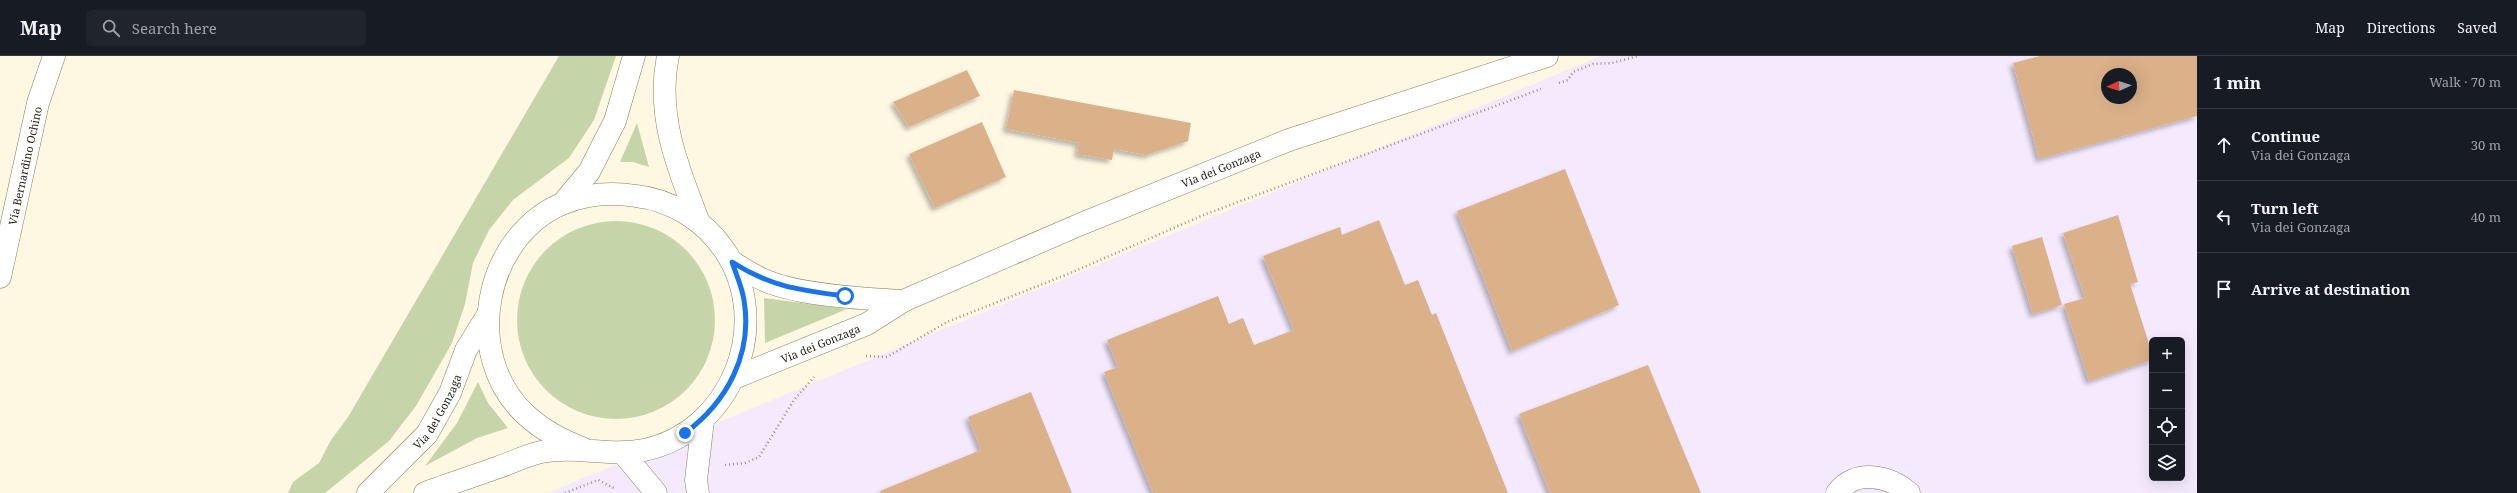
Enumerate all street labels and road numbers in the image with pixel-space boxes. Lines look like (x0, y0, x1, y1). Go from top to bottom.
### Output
street label: Via Bernardino Ochino (4, 105, 45, 226)
street label: Via dei Gonzaga (1179, 145, 1263, 190)
street label: Via dei Gonzaga (778, 320, 862, 366)
street label: Via dei Gonzaga (409, 372, 464, 452)

